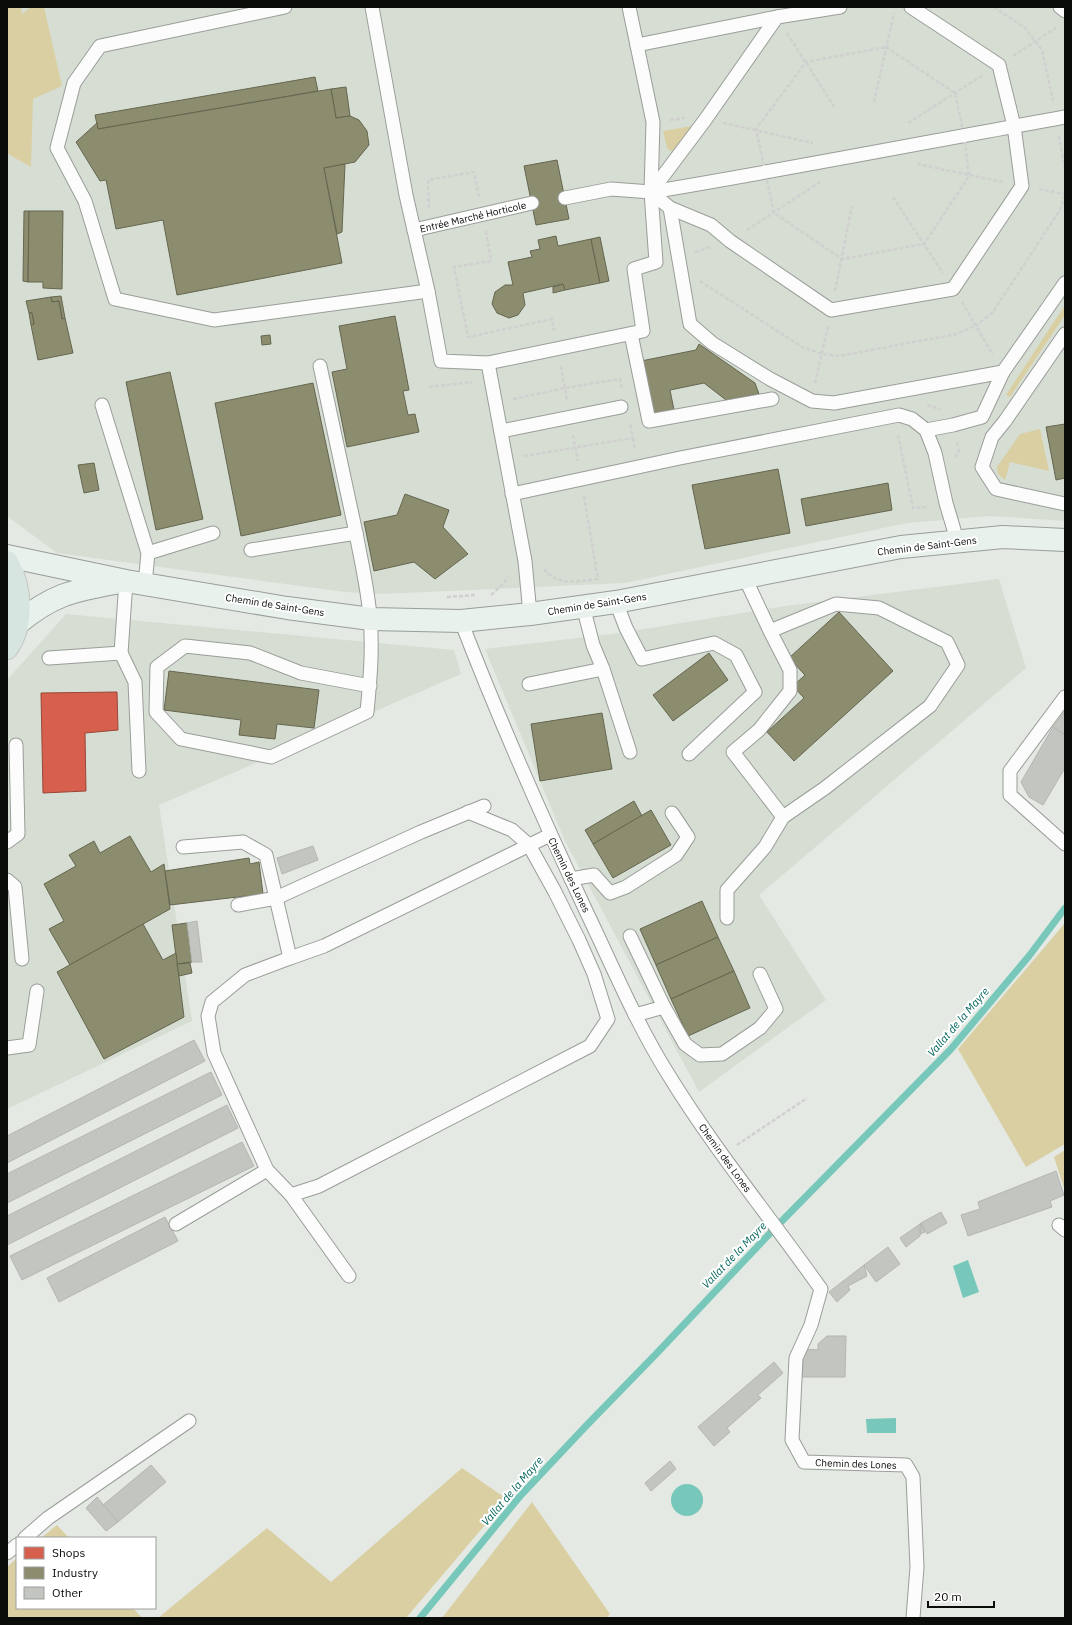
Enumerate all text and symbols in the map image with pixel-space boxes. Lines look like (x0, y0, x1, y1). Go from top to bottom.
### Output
street label: Entrée Marché Horticole (419, 198, 528, 236)
street label: Chemin de Saint-Gens (877, 533, 978, 559)
street label: Chemin de Saint-Gens (547, 590, 648, 618)
street label: Chemin de Saint-Gens (225, 591, 326, 619)
street label: Chemin des Lones (545, 835, 593, 915)
water label: Vallat de la Mayre (924, 984, 992, 1060)
street label: Chemin des Lones (696, 1121, 754, 1195)
water label: Vallat de la Mayre (699, 1218, 770, 1291)
water label: Vallat de la Mayre (478, 1453, 546, 1529)
street label: Chemin des Lones (815, 1456, 897, 1472)
legend (16, 1537, 156, 1609)
text: Shops (52, 1545, 85, 1560)
text: Industry (52, 1565, 98, 1580)
scale bar (928, 1583, 994, 1609)
text: Other (52, 1585, 83, 1600)
text: 20 m (934, 1589, 962, 1604)

